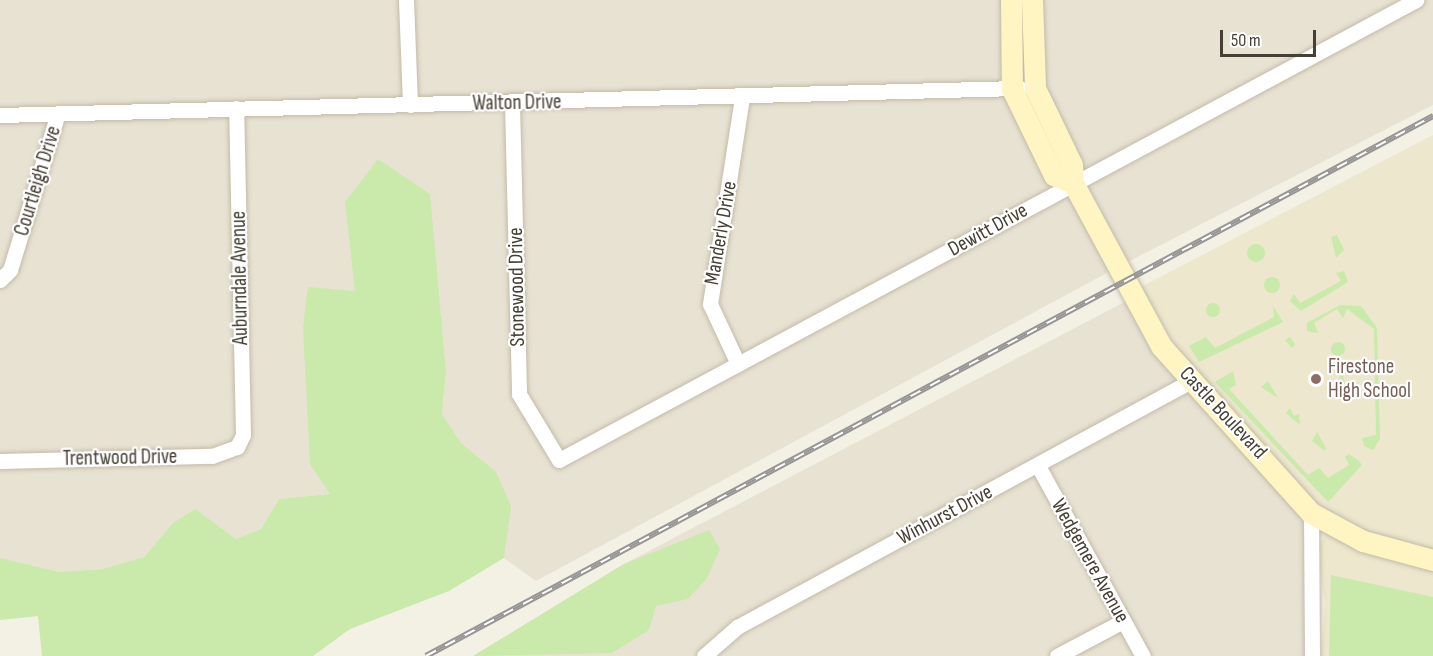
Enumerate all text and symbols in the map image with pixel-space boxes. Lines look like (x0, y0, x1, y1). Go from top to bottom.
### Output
scale bar (1223, 18, 1319, 56)
text: 50 m (1231, 30, 1261, 51)
street label: Walton Drive (472, 90, 562, 116)
street label: Courtleigh Drive (9, 123, 67, 239)
street label: Manderly Drive (699, 179, 743, 287)
street label: Dewitt Drive (944, 198, 1032, 262)
street label: Auburndale Avenue (226, 211, 254, 345)
street label: Stonewood Drive (503, 227, 531, 347)
place label: Firestone High School (1328, 354, 1411, 404)
street label: Castle Boulevard (1174, 362, 1272, 464)
marker: Firestone High School (1309, 372, 1323, 386)
street label: Trentwood Drive (63, 444, 177, 472)
street label: Winhurst Drive (893, 479, 997, 551)
street label: Wedgemere Avenue (1046, 495, 1134, 627)

